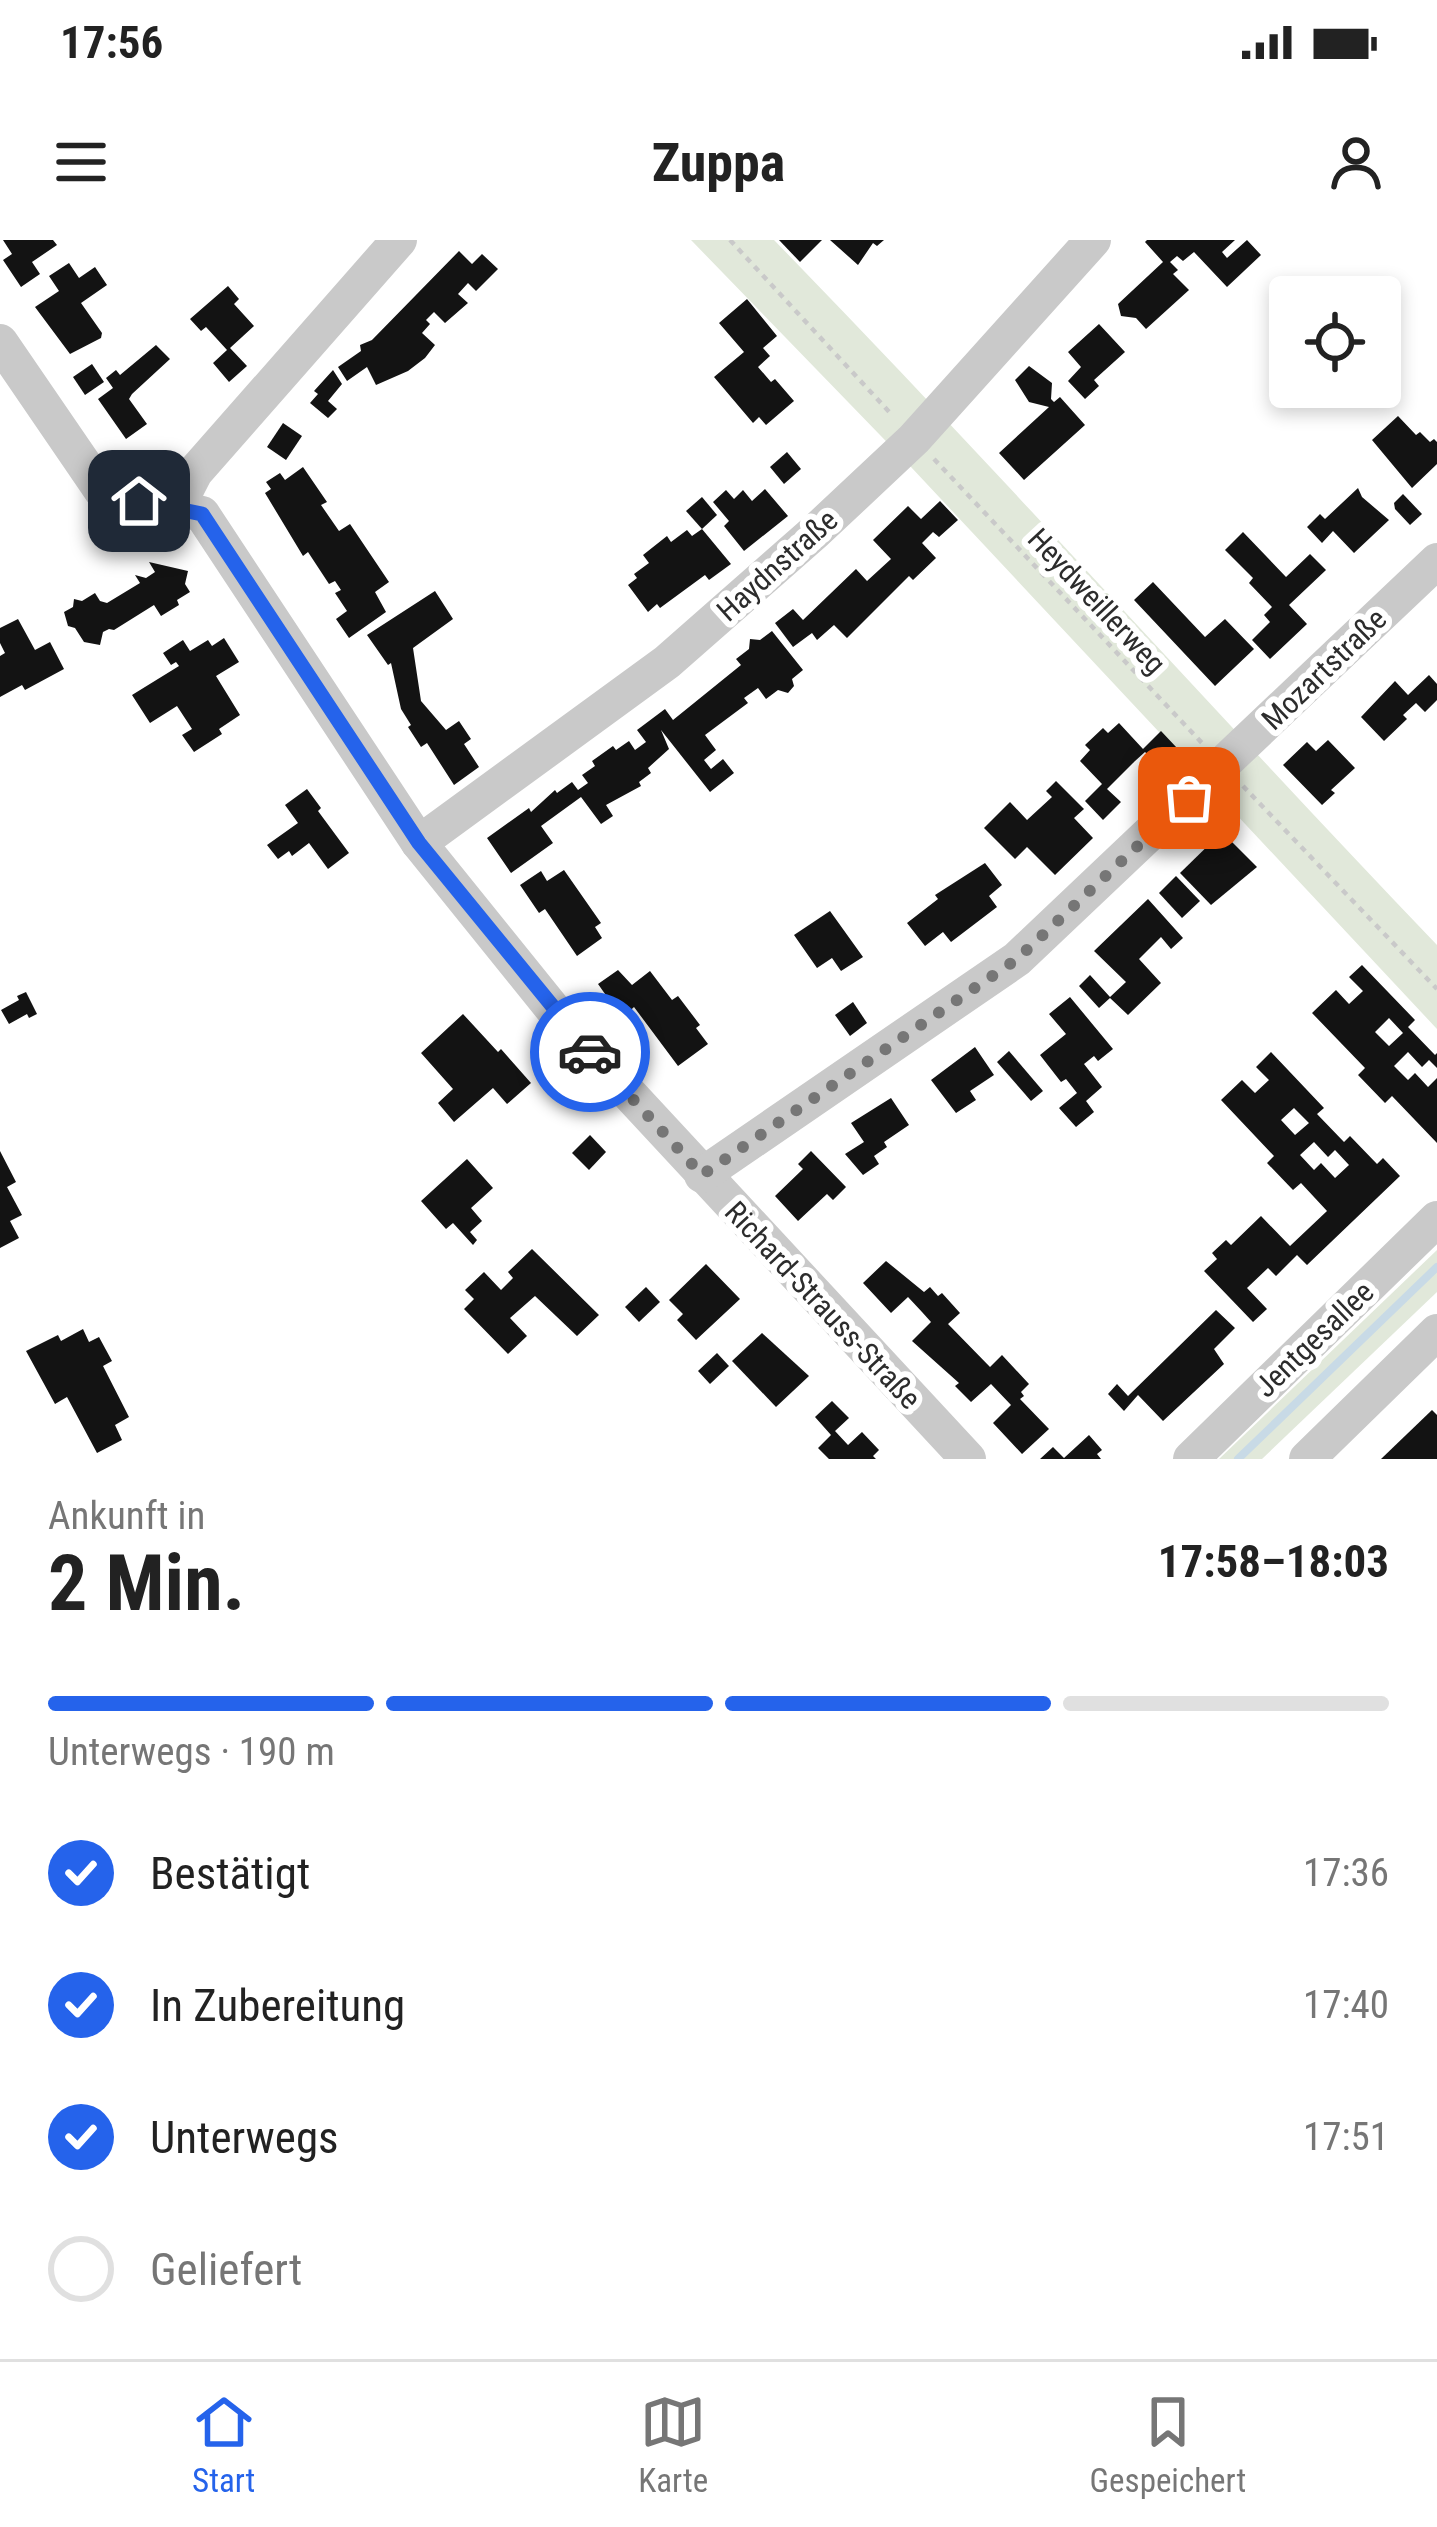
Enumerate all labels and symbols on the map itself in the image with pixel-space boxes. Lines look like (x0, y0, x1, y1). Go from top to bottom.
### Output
pin (88, 450, 190, 552)
street label: Haydnstraße (710, 502, 844, 628)
street label: Heydweillerweg (1021, 521, 1173, 681)
street label: Mozartstraße (1255, 601, 1393, 737)
pin (1138, 747, 1240, 849)
courier (530, 992, 650, 1112)
street label: Richard-Strauss-Straße (718, 1194, 928, 1416)
street label: Jentgesallee (1248, 1274, 1380, 1404)

